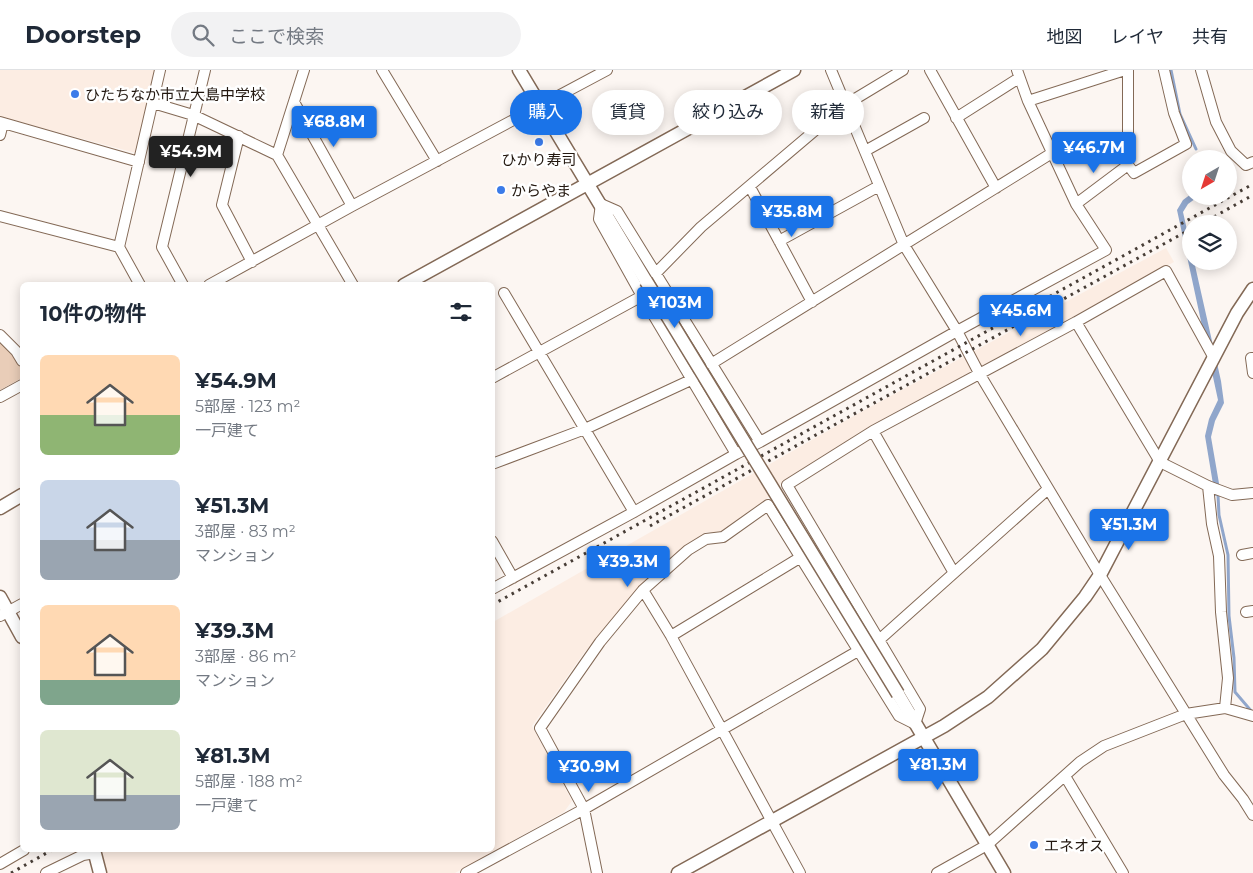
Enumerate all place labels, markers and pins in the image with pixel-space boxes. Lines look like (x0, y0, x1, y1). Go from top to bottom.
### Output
place label: ひたちなか市立大島中学校 (85, 85, 265, 104)
marker: ひたちなか市立大島中学校 (69, 88, 81, 100)
pin: ¥68.8M (293, 106, 375, 148)
pin: ¥46.7M (1053, 132, 1135, 174)
pin: ¥54.9M (150, 136, 232, 178)
marker: ひかり寿司 (533, 136, 545, 148)
place label: ひかり寿司 (501, 150, 577, 169)
place label: からやま (511, 181, 571, 200)
marker: からやま (495, 184, 507, 196)
pin: ¥35.8M (751, 196, 833, 238)
pin: ¥103M (640, 286, 710, 329)
pin: ¥45.6M (980, 294, 1062, 337)
pin: ¥51.3M (1088, 508, 1170, 551)
pin: ¥39.3M (587, 546, 669, 588)
pin: ¥81.3M (897, 748, 979, 791)
pin: ¥30.9M (548, 750, 630, 793)
place label: エネオス (1044, 836, 1104, 855)
marker: エネオス (1028, 839, 1040, 851)

